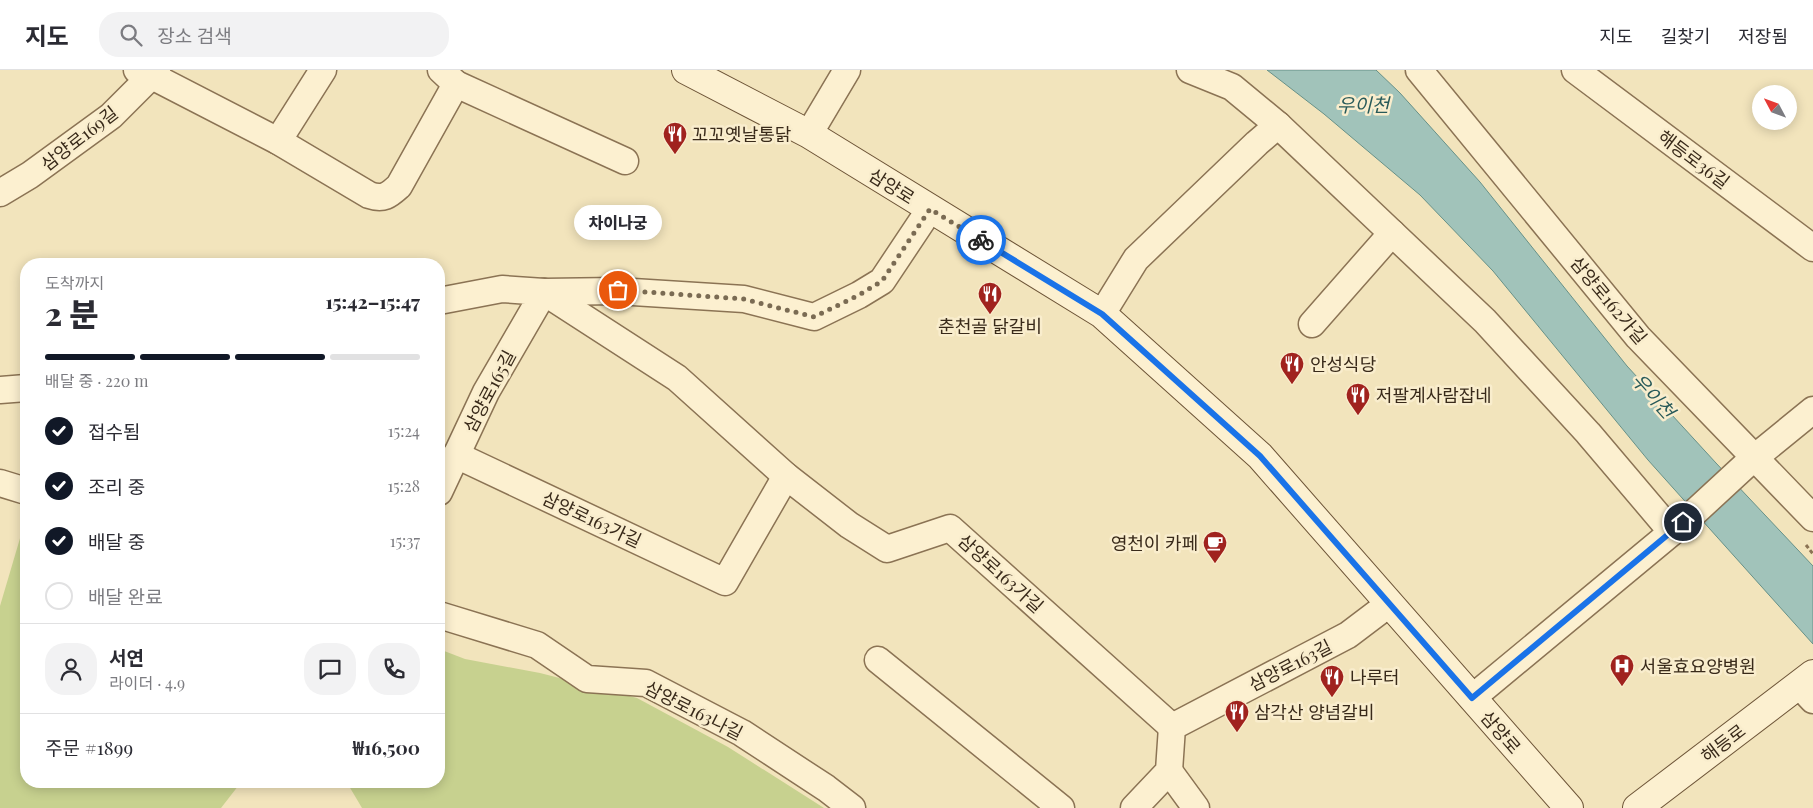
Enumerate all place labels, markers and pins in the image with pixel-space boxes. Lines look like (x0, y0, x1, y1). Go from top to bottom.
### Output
restaurant icon: 꼬꼬옛날통닭 (662, 121, 688, 155)
place label: 꼬꼬옛날통닭 (692, 122, 791, 146)
callout: 차이나궁 (574, 205, 662, 240)
pin (597, 269, 639, 311)
restaurant icon: 춘천골 닭갈비 (977, 281, 1003, 315)
place label: 춘천골 닭갈비 (938, 314, 1042, 338)
restaurant icon: 안성식당 (1279, 351, 1305, 385)
place label: 안성식당 (1310, 352, 1376, 376)
restaurant icon: 저팔계사람잡네 (1345, 382, 1371, 416)
place label: 저팔계사람잡네 (1376, 383, 1492, 407)
pin (1662, 501, 1704, 543)
cafe icon: 영천이 카페 (1202, 530, 1228, 564)
place label: 영천이 카페 (1111, 531, 1198, 555)
hospital icon: 서울효요양병원 (1609, 653, 1635, 687)
place label: 서울효요양병원 (1640, 654, 1756, 678)
restaurant icon: 나루터 (1319, 664, 1345, 698)
place label: 나루터 (1350, 665, 1400, 689)
restaurant icon: 삼각산 양념갈비 (1224, 699, 1250, 733)
place label: 삼각산 양념갈비 (1254, 700, 1374, 724)

